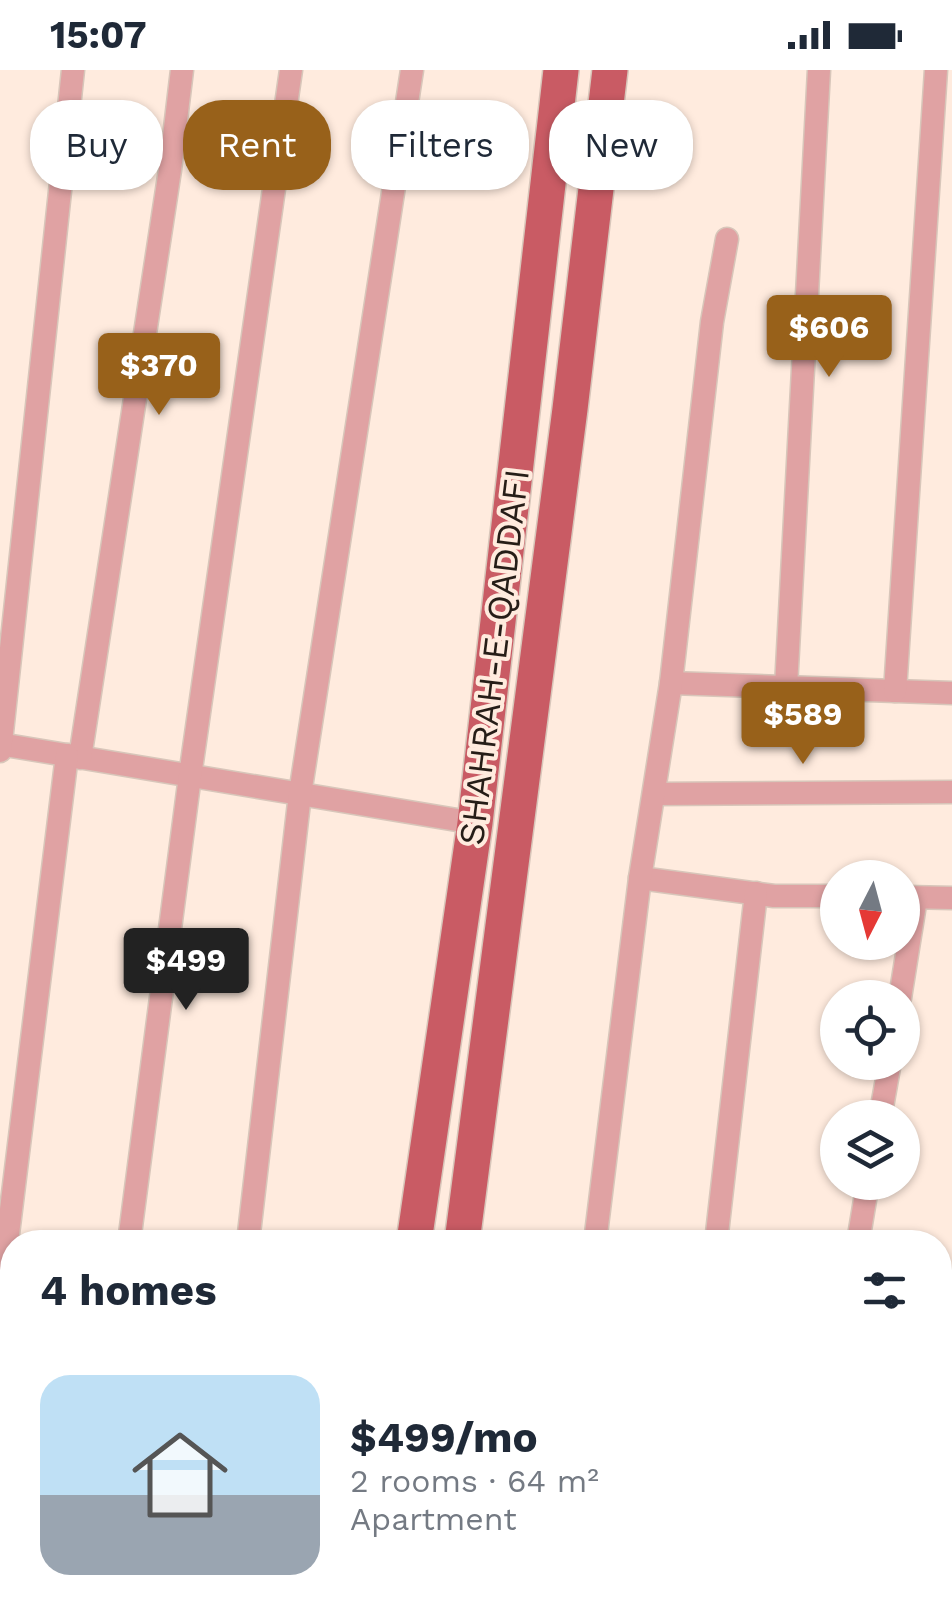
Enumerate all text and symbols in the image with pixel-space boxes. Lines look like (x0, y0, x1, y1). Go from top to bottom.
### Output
text: 15:07 (50, 13, 147, 57)
chip: Buy (30, 100, 163, 190)
chip: Rent (183, 100, 331, 190)
chip: Filters (351, 100, 529, 190)
chip: New (549, 100, 693, 190)
pin: $606 (770, 295, 888, 380)
text: $606 (789, 308, 869, 346)
pin: $370 (100, 333, 218, 418)
text: $370 (120, 346, 198, 384)
street label: SHAHRAH-E-QADDAFI (450, 467, 538, 847)
pin: $589 (744, 682, 862, 767)
text: $589 (764, 695, 842, 733)
north arrow (820, 860, 920, 960)
map controls (820, 860, 920, 1200)
pin: $499 (127, 928, 245, 1013)
text: $499 (146, 941, 226, 979)
button: locate (820, 980, 920, 1080)
button: layers (820, 1100, 920, 1200)
icon: filters (857, 1263, 912, 1318)
text: 4 homes (40, 1266, 217, 1315)
text: $499/mo (350, 1413, 538, 1462)
icon: home (120, 1415, 240, 1535)
text: 2 rooms · 64 m² (350, 1462, 599, 1500)
text: Apartment (350, 1500, 517, 1538)

